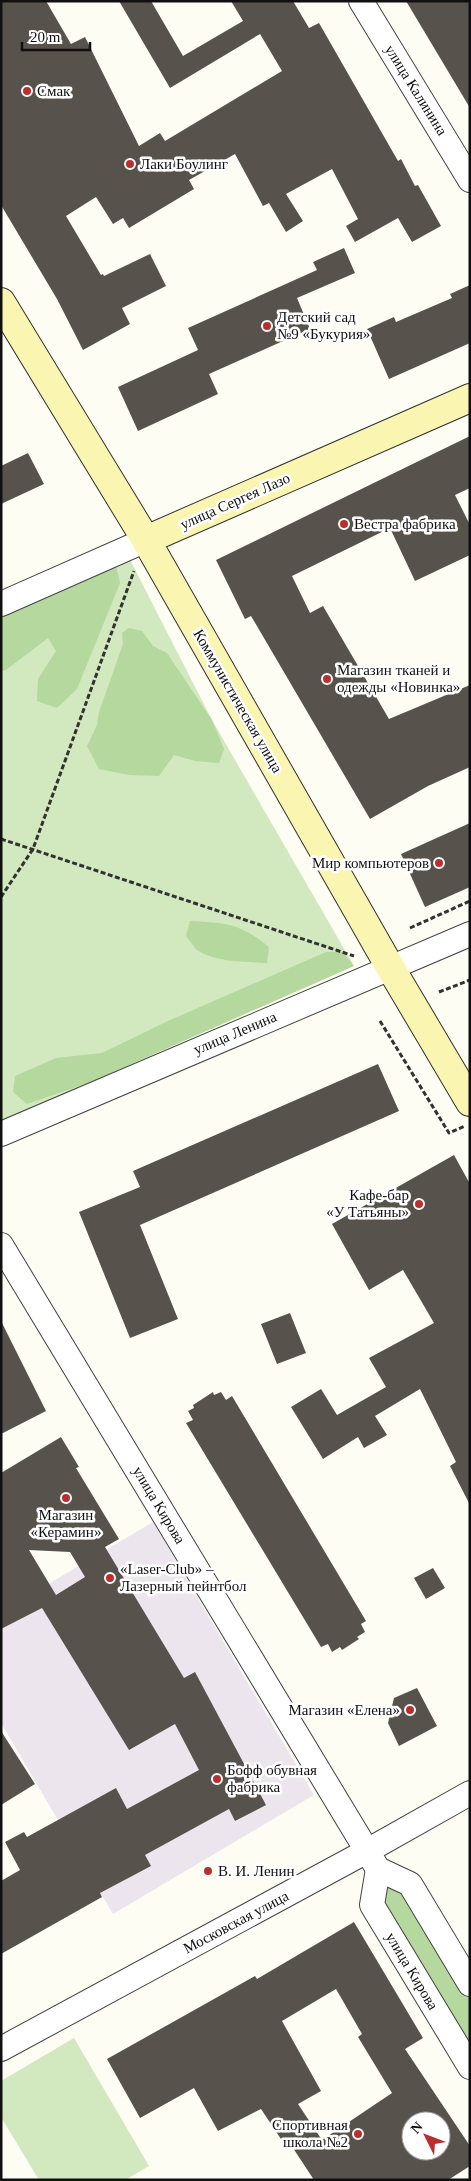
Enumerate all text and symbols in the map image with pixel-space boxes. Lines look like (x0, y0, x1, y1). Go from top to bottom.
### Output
scale bar (22, 20, 90, 52)
text: 20 m (30, 29, 61, 45)
street label: улица Калинина (382, 42, 450, 138)
place label: Смак (37, 83, 71, 99)
marker: Смак (21, 85, 33, 97)
place label: Лаки Боулинг (140, 156, 228, 172)
marker: Лаки Боулинг (124, 158, 136, 170)
place label: Детский сад №9 «Букурия» (277, 309, 370, 342)
marker: Детский сад №9 «Букурия» (261, 320, 273, 332)
street label: улица Сергея Лазо (178, 470, 292, 532)
place label: Вестра фабрика (354, 516, 456, 532)
marker: Вестра фабрика (338, 518, 350, 530)
street label: Коммунистическая улица (190, 626, 286, 776)
place label: Магазин тканей и одежды «Новинка» (337, 662, 460, 695)
marker: Магазин тканей и одежды «Новинка» (321, 673, 333, 685)
place label: Мир компьютеров (312, 855, 429, 871)
marker: Мир компьютеров (433, 857, 445, 869)
street label: улица Ленина (191, 1008, 279, 1058)
place label: Кафе-бар «У Татьяны» (326, 1187, 409, 1220)
marker: Кафе-бар «У Татьяны» (413, 1198, 425, 1210)
street label: улица Кирова (130, 1463, 189, 1547)
marker: Магазин «Керамин» (60, 1492, 72, 1504)
place label: Магазин «Керамин» (31, 1507, 101, 1540)
place label: «Laser-Club» – Лазерный пейнтбол (120, 1561, 247, 1594)
marker: «Laser-Club» – Лазерный пейнтбол (104, 1572, 116, 1584)
place label: Магазин «Елена» (288, 1702, 400, 1718)
marker: Магазин «Елена» (404, 1704, 416, 1716)
place label: Бофф обувная фабрика (227, 1762, 317, 1795)
marker: Бофф обувная фабрика (211, 1773, 223, 1785)
place label: В. И. Ленин (218, 1863, 295, 1879)
marker: В. И. Ленин (202, 1865, 214, 1877)
street label: Московская улица (181, 1887, 292, 1956)
street label: улица Кирова (383, 1929, 442, 2013)
north arrow (401, 2111, 451, 2161)
place label: Спортивная школа №2 (272, 2117, 348, 2150)
text: N (408, 2119, 426, 2136)
marker: Спортивная школа №2 (352, 2128, 364, 2140)

